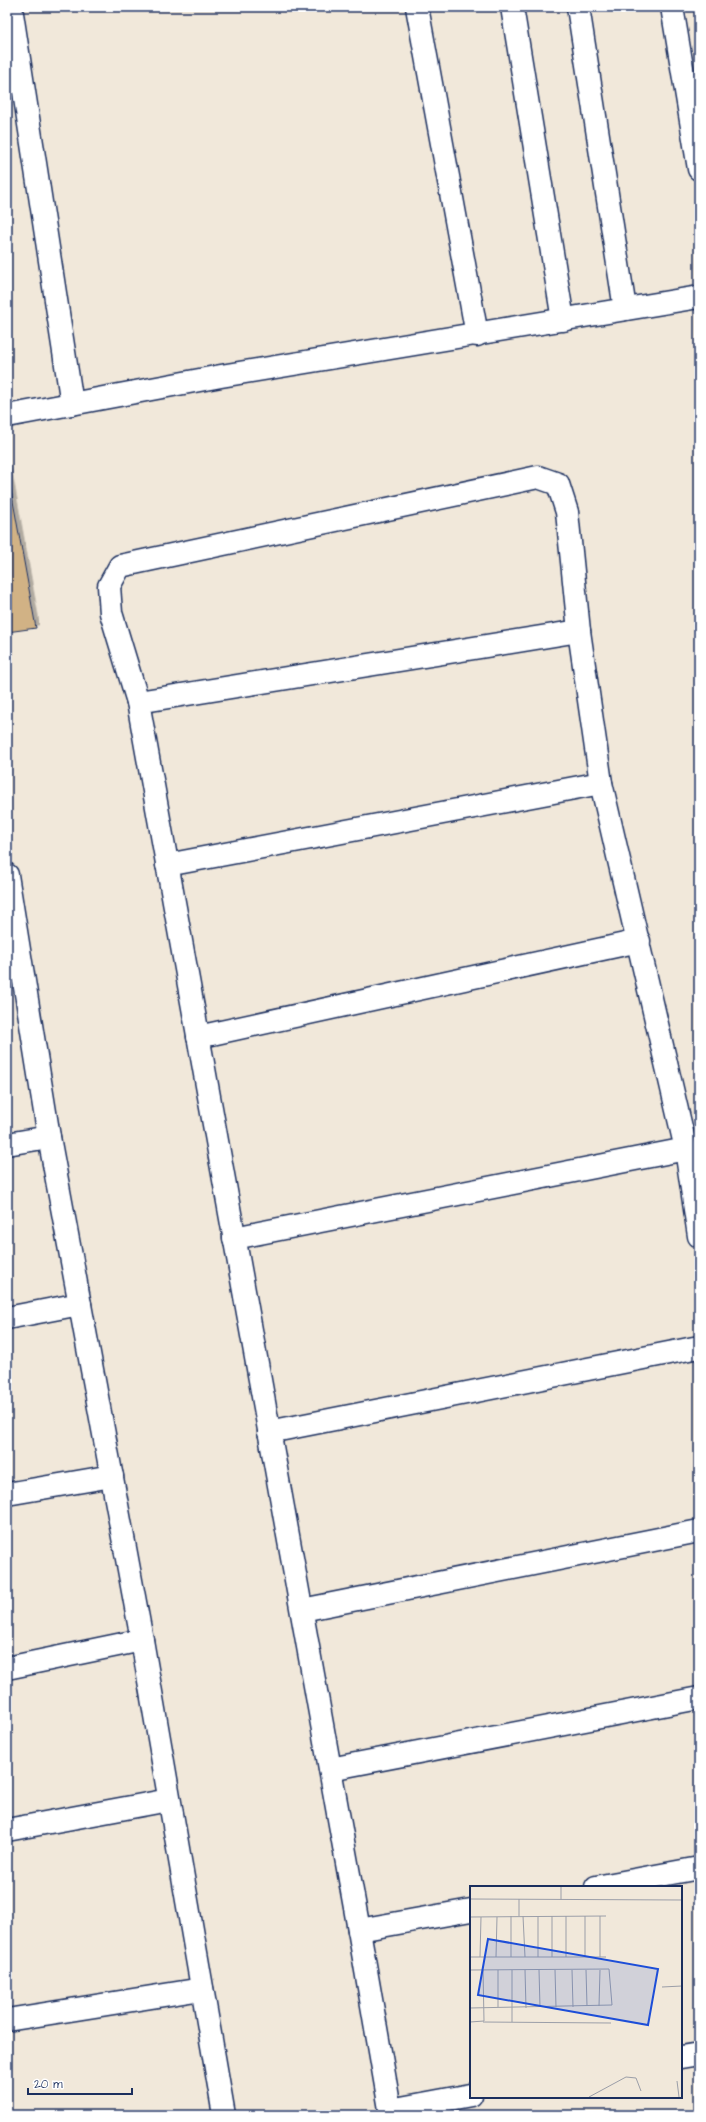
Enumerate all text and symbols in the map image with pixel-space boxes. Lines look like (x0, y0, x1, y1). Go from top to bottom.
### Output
inset map (470, 1886, 682, 2098)
scale bar (28, 2070, 132, 2096)
text: 20 m (34, 2076, 63, 2093)

